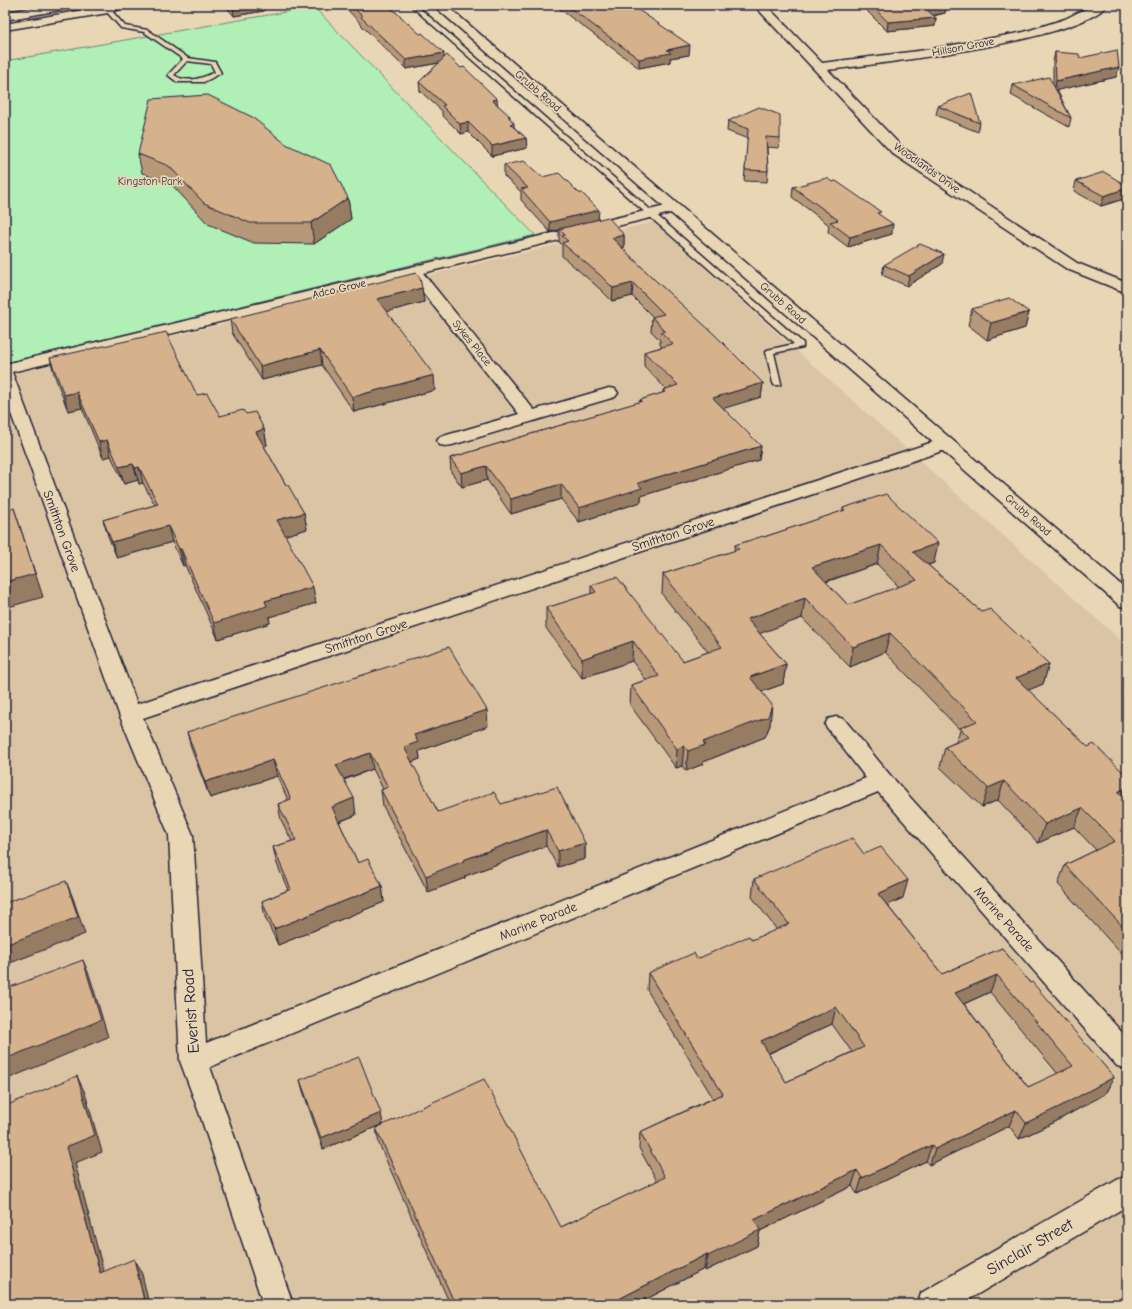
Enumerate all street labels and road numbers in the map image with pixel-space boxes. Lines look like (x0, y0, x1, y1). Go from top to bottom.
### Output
street label: Hillson Grove (931, 35, 996, 59)
street label: Grubb Road (512, 67, 564, 115)
street label: Woodlands Drive (891, 140, 963, 196)
street label: Adco Grove (311, 276, 368, 301)
street label: Grubb Road (757, 279, 809, 327)
street label: Sykes Place (450, 318, 495, 369)
street label: Smithton Grove (40, 488, 84, 574)
street label: Grubb Road (1002, 491, 1054, 539)
street label: Smithton Grove (630, 513, 717, 554)
street label: Smithton Grove (323, 615, 410, 656)
street label: Marine Parade (971, 883, 1037, 955)
street label: Marine Parade (497, 898, 579, 943)
street label: Everist Road (179, 968, 203, 1054)
street label: Sinclair Street (984, 1215, 1077, 1279)

